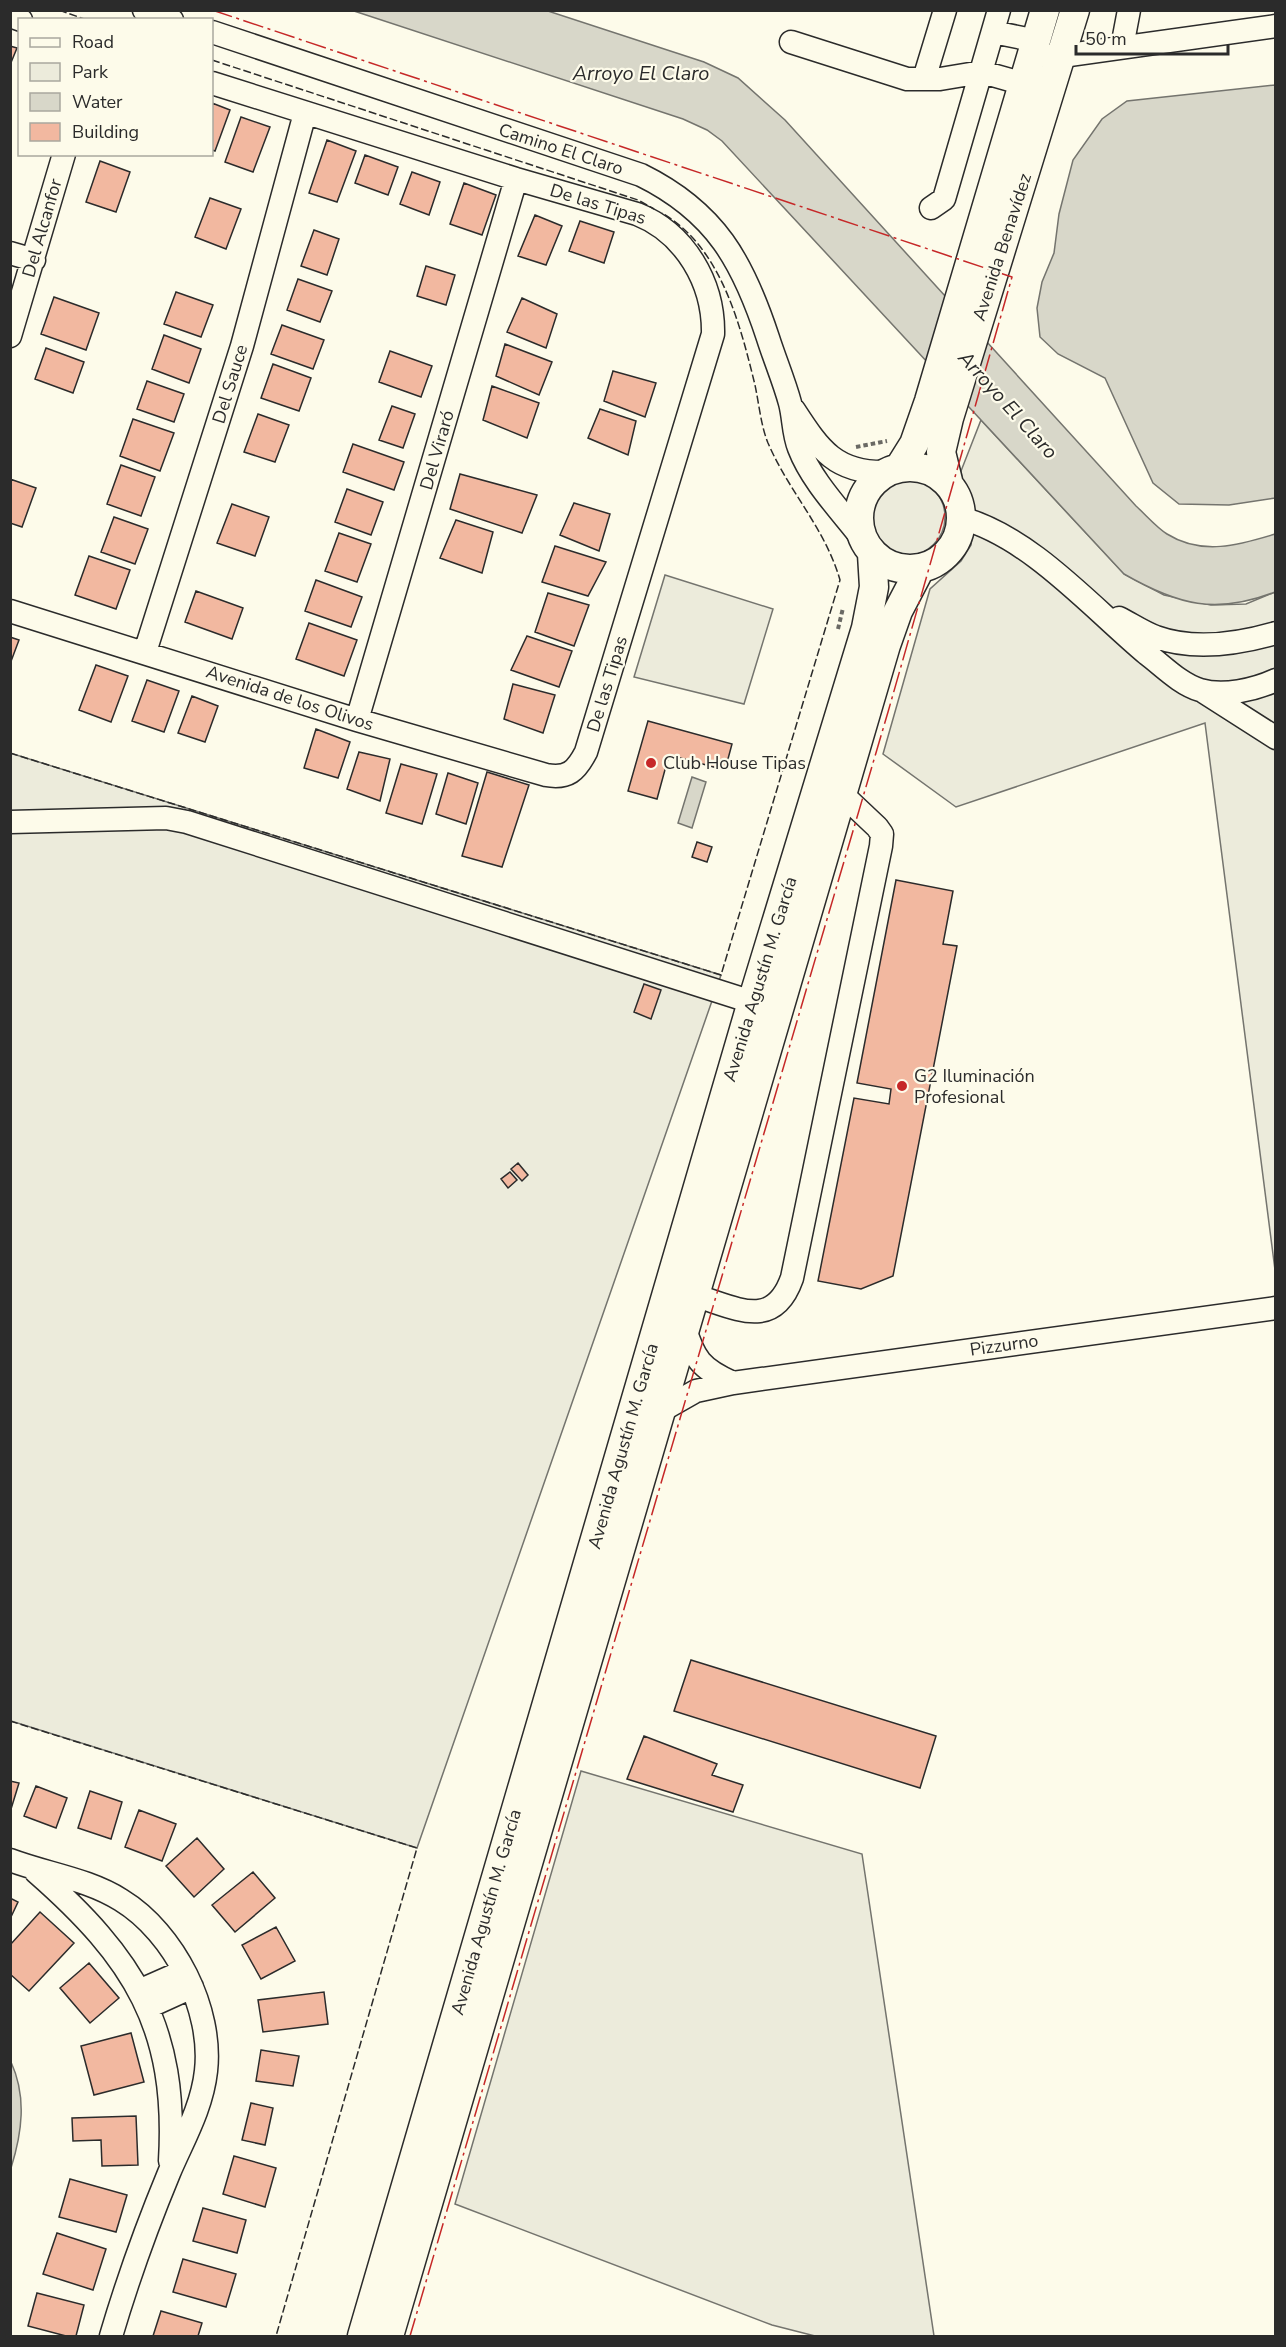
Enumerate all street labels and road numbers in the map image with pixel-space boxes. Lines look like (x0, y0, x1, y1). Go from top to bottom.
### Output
street label: Camino El Claro (496, 118, 626, 180)
street label: Avenida Benavídez (967, 170, 1037, 324)
street label: Del Alcanfor (16, 175, 68, 280)
street label: De las Tipas (547, 178, 649, 230)
street label: Del Sauce (207, 342, 253, 426)
street label: Del Viraró (414, 407, 460, 493)
street label: De las Tipas (581, 633, 633, 735)
street label: Avenida de los Olivos (203, 660, 377, 736)
street label: Avenida Agustín M. García (717, 874, 803, 1084)
street label: Pizzurno (968, 1328, 1040, 1362)
street label: Avenida Agustín M. García (582, 1340, 664, 1552)
street label: Avenida Agustín M. García (445, 1806, 527, 2018)

